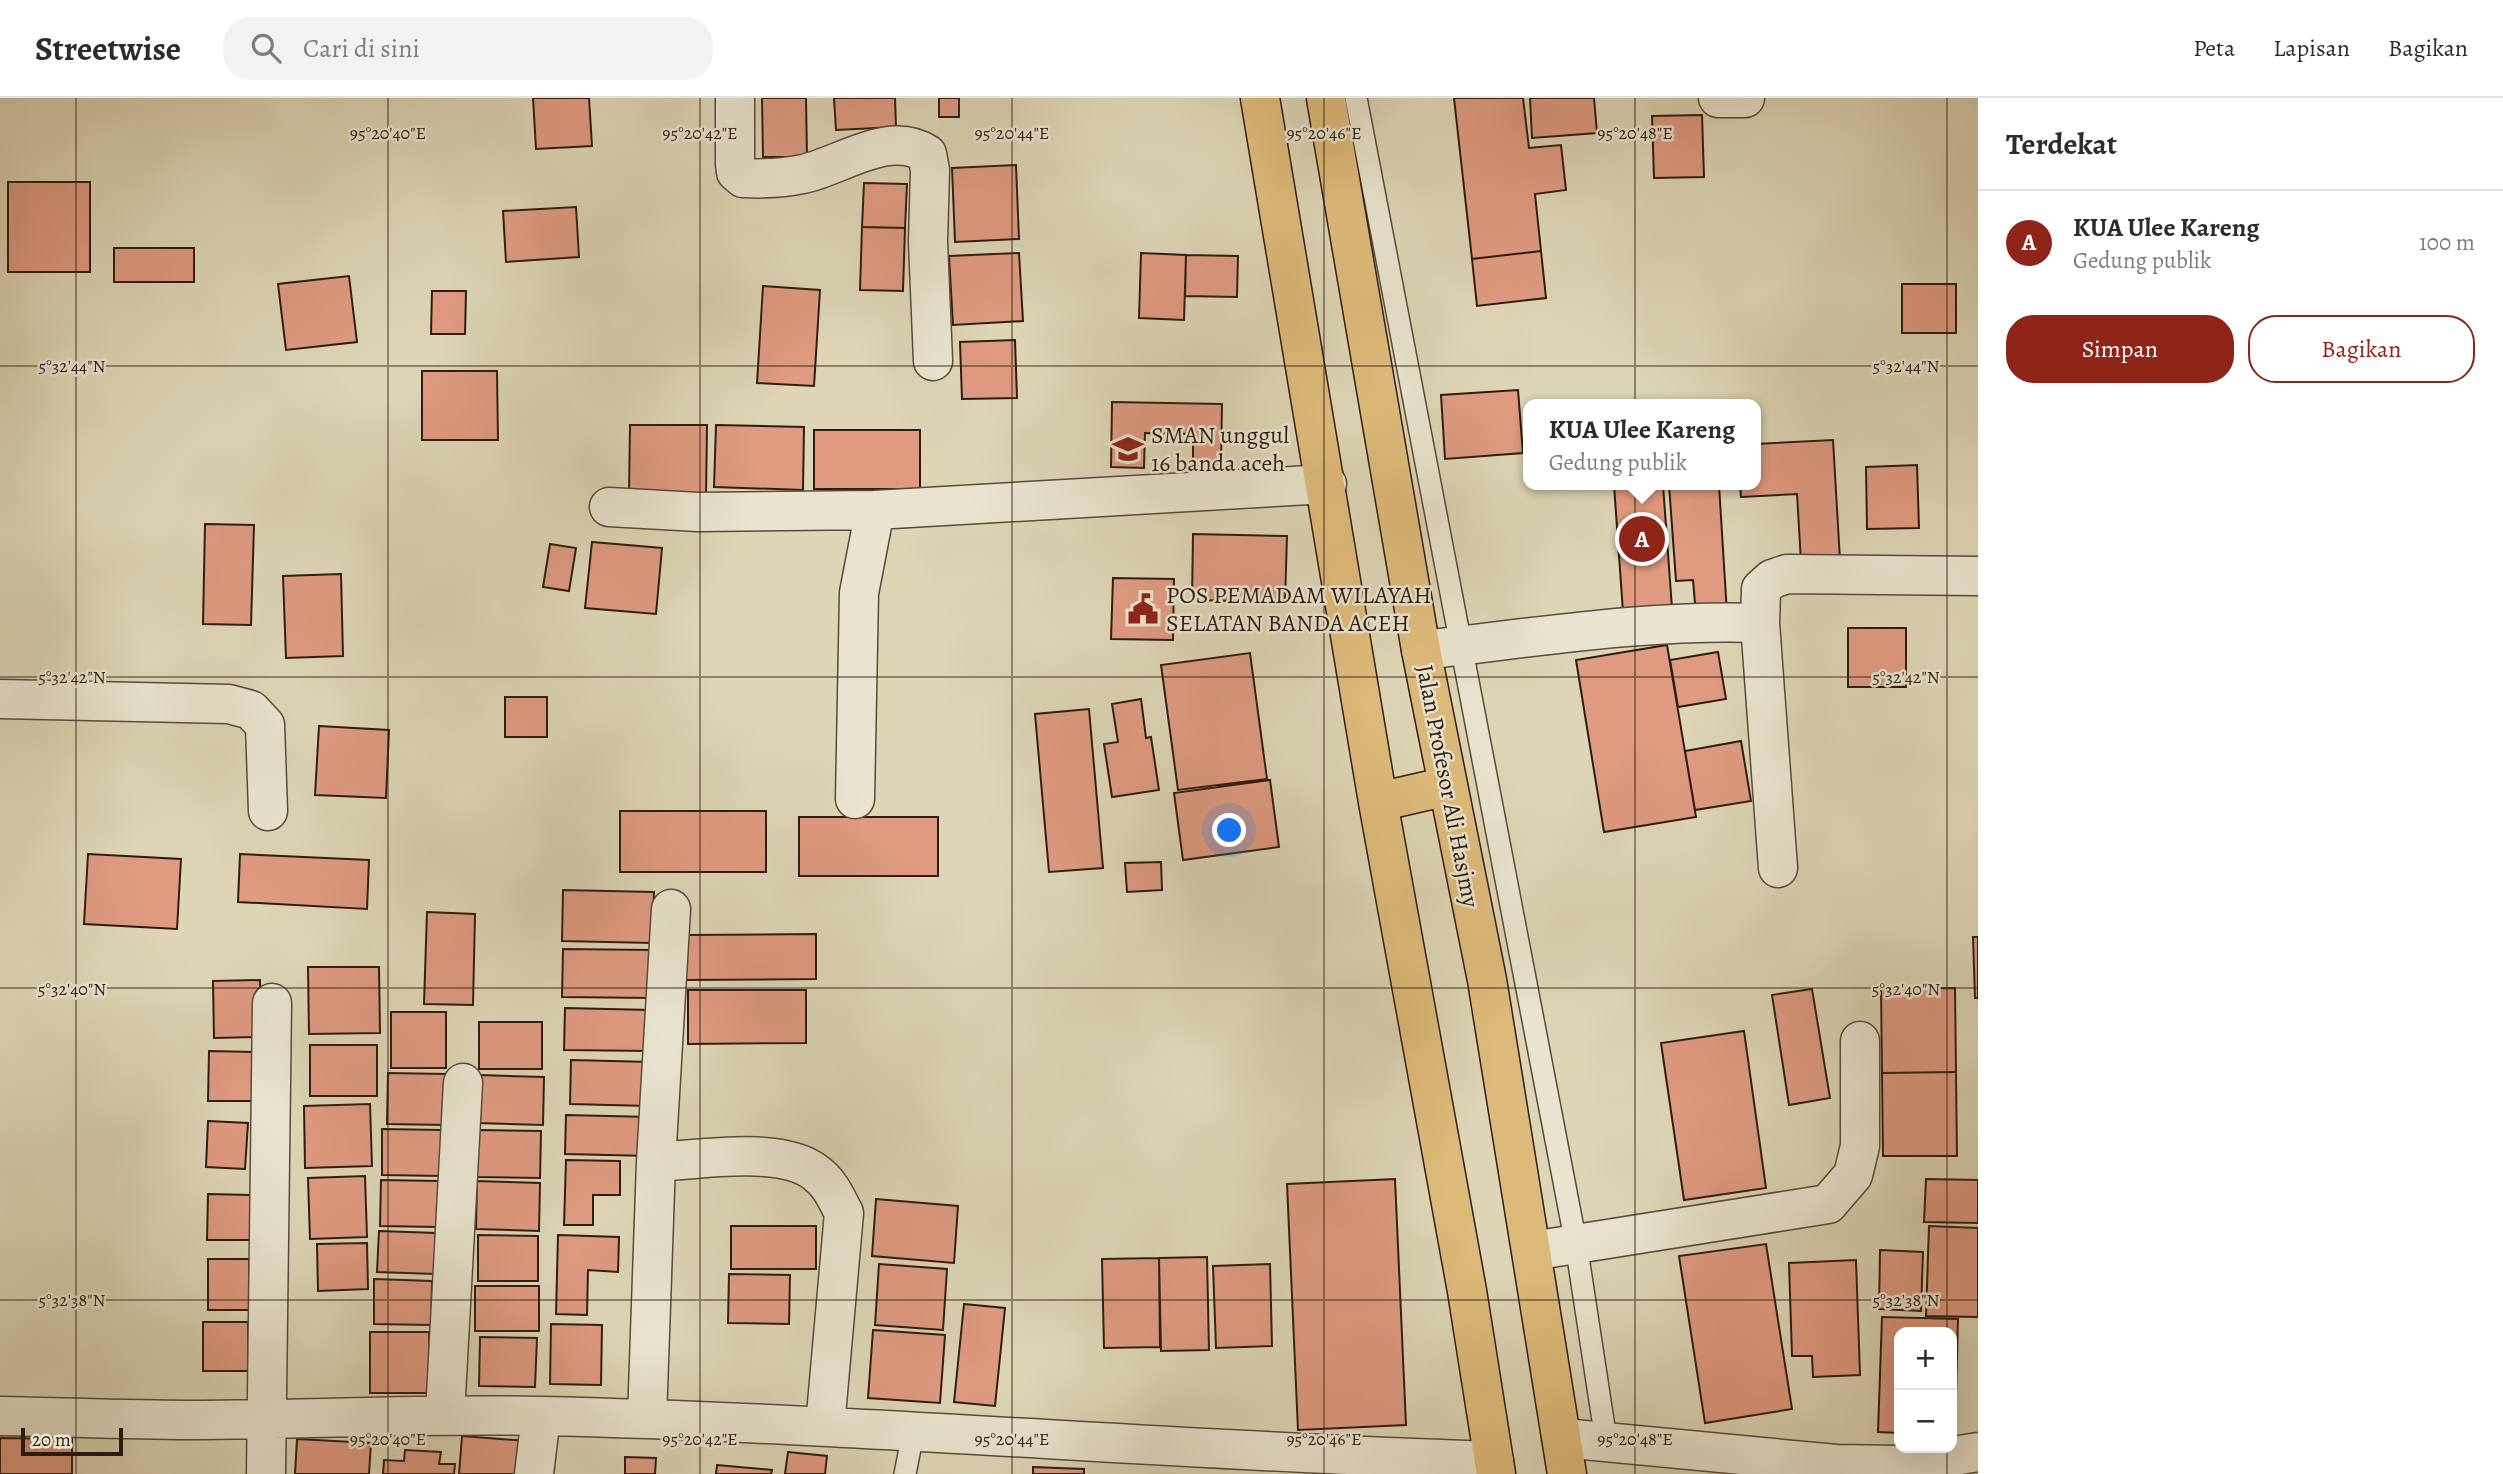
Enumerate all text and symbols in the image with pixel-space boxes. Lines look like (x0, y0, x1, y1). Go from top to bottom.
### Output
search box (223, 17, 713, 80)
text: Streetwise (35, 26, 181, 71)
icon: search (247, 29, 285, 67)
text: Cari di sini (303, 31, 420, 66)
text: Peta (2193, 32, 2235, 64)
text: Lapisan (2273, 32, 2350, 64)
text: Bagikan (2388, 32, 2468, 64)
text: 95°20'40"E (350, 121, 426, 145)
text: 95°20'42"E (662, 121, 738, 145)
text: 95°20'44"E (975, 121, 1050, 145)
text: 95°20'46"E (1286, 121, 1362, 145)
text: 95°20'48"E (1597, 121, 1673, 145)
text: Terdekat (2006, 124, 2117, 164)
text: KUA Ulee Kareng (2073, 210, 2260, 245)
text: A (2022, 227, 2036, 258)
text: 100 m (2419, 227, 2475, 258)
text: Gedung publik (2073, 245, 2211, 276)
button: Simpan (2006, 315, 2234, 383)
button: Bagikan (2248, 315, 2475, 383)
text: 5°32'44"N (39, 354, 106, 378)
text: 5°32'44"N (1873, 354, 1940, 378)
popup (1523, 399, 1761, 490)
text: KUA Ulee Kareng (1549, 412, 1735, 447)
place label: SMAN unggul 16 banda aceh (1151, 419, 1289, 479)
school or university icon: SMAN unggul 16 banda aceh (1111, 432, 1145, 466)
text: Gedung publik (1549, 447, 1687, 478)
pin: A (1619, 513, 1665, 565)
place label: POS PEMADAM WILAYAH SELATAN BANDA ACEH (1166, 579, 1432, 639)
public building icon: POS PEMADAM WILAYAH SELATAN BANDA ACEH (1126, 592, 1160, 626)
street label: Jalan Profesor Ali Hasjmy (1409, 662, 1487, 910)
text: 5°32'42"N (38, 665, 106, 689)
text: 5°32'42"N (1872, 665, 1940, 689)
your location (1212, 813, 1246, 847)
text: 5°32'40"N (38, 977, 106, 1001)
text: 5°32'40"N (1872, 977, 1940, 1001)
text: 5°32'38"N (39, 1288, 106, 1312)
text: 5°32'38"N (1873, 1288, 1940, 1312)
map controls (1894, 1327, 1957, 1453)
button: + (1894, 1327, 1957, 1390)
button: − (1894, 1390, 1957, 1453)
scale bar (21, 1425, 122, 1457)
text: 20 m (32, 1427, 71, 1453)
text: 95°20'40"E (350, 1427, 426, 1451)
text: 95°20'42"E (662, 1427, 738, 1451)
text: 95°20'44"E (975, 1427, 1050, 1451)
text: 95°20'46"E (1286, 1427, 1362, 1451)
text: 95°20'48"E (1597, 1427, 1673, 1451)

